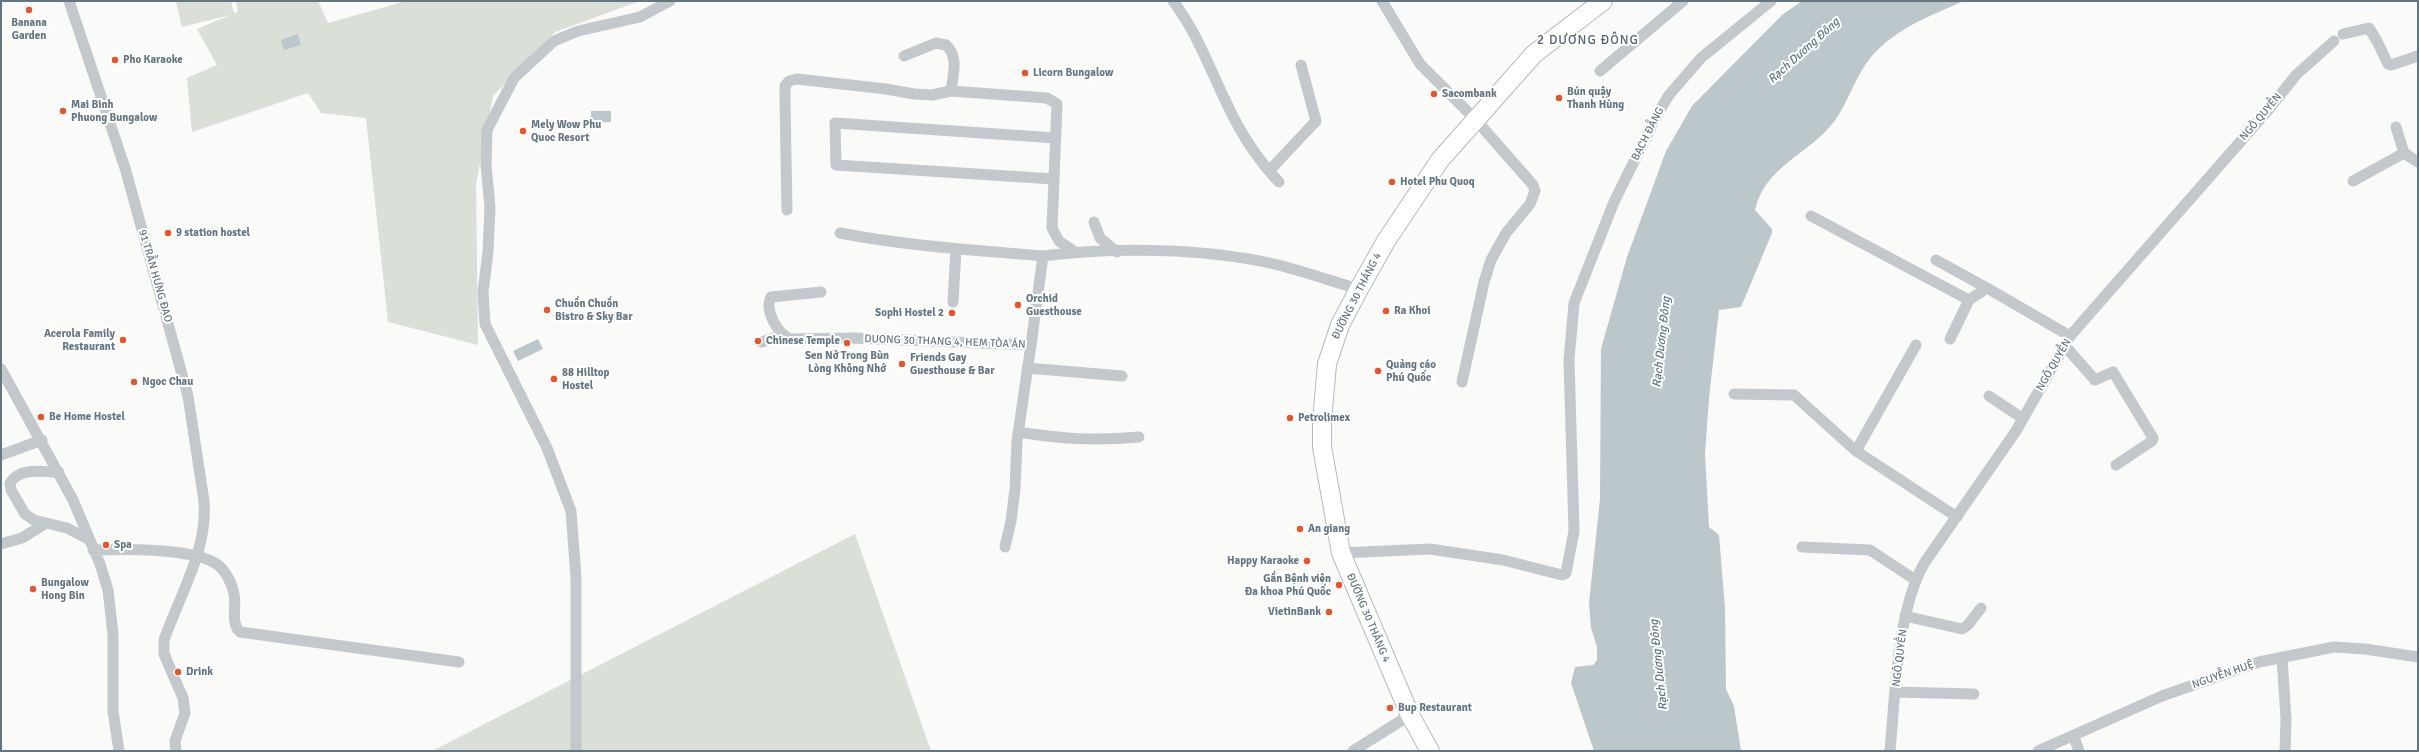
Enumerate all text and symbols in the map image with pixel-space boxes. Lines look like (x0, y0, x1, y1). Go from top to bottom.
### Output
marker: Banana Garden (24, 5, 34, 15)
water label: Rạch Dương Đông (1765, 15, 1843, 87)
place label: Banana Garden (11, 16, 47, 42)
district label: 2 DƯƠNG ĐÔNG (1537, 33, 1639, 49)
place label: Pho Karaoke (123, 53, 183, 67)
marker: Pho Karaoke (110, 55, 120, 65)
place label: Licorn Bungalow (1033, 66, 1113, 80)
marker: Licorn Bungalow (1020, 68, 1030, 78)
place label: Bún quậy Thanh Hùng (1567, 85, 1624, 111)
place label: Sacombank (1442, 87, 1497, 101)
marker: Sacombank (1429, 89, 1439, 99)
street label: NGÔ QUYỀN (2237, 91, 2285, 143)
marker: Bún quậy Thanh Hùng (1554, 93, 1564, 103)
place label: Mai Binh Phuong Bungalow (71, 98, 157, 124)
street label: BẠCH ĐẰNG (1629, 105, 1667, 163)
marker: Mai Binh Phuong Bungalow (58, 106, 68, 116)
place label: Mely Wow Phu Quoc Resort (531, 118, 601, 144)
marker: Mely Wow Phu Quoc Resort (518, 126, 528, 136)
place label: Hotel Phu Quoq (1400, 175, 1475, 189)
marker: Hotel Phu Quoq (1387, 177, 1397, 187)
place label: 9 station hostel (176, 226, 250, 240)
street label: 91 TRẦN HƯNG ĐẠO (135, 228, 175, 324)
marker: 9 station hostel (163, 228, 173, 238)
street label: ĐƯỜNG 30 THÁNG 4 (1329, 250, 1385, 342)
place label: Orchid Guesthouse (1026, 292, 1082, 318)
water label: Rạch Dương Đông (1650, 296, 1674, 388)
place label: Chuồn Chuồn Bistro & Sky Bar (555, 297, 633, 323)
marker: Orchid Guesthouse (1013, 300, 1023, 310)
place label: Ra Khoi (1394, 304, 1431, 318)
marker: Chuồn Chuồn Bistro & Sky Bar (542, 305, 552, 315)
place label: Sophi Hostel 2 (875, 306, 944, 320)
marker: Ra Khoi (1381, 306, 1391, 316)
marker: Sophi Hostel 2 (947, 308, 957, 318)
place label: Acerola Family Restaurant (44, 327, 115, 353)
street label: DUONG 30 THANG 4, HEM TÒA ÁN (864, 333, 1026, 351)
place label: Chinese Temple (766, 334, 840, 348)
marker: Acerola Family Restaurant (118, 335, 128, 345)
marker: Chinese Temple (753, 336, 763, 346)
street label: NGÔ QUYỀN (2034, 337, 2074, 393)
marker: Sen Nở Trong Bùn Lòng Không Nhớ (842, 338, 852, 348)
place label: Sen Nở Trong Bùn Lòng Không Nhớ (805, 349, 889, 375)
place label: Friends Gay Guesthouse & Bar (910, 351, 995, 377)
place label: Quảng cáo Phú Quốc (1386, 358, 1436, 384)
marker: Friends Gay Guesthouse & Bar (897, 359, 907, 369)
place label: 88 Hilltop Hostel (562, 366, 609, 392)
marker: Quảng cáo Phú Quốc (1373, 366, 1383, 376)
marker: 88 Hilltop Hostel (549, 374, 559, 384)
place label: Ngoc Chau (142, 375, 193, 389)
marker: Ngoc Chau (129, 377, 139, 387)
place label: Be Home Hostel (49, 410, 125, 424)
place label: Petrolimex (1298, 411, 1350, 425)
marker: Be Home Hostel (36, 412, 46, 422)
marker: Petrolimex (1285, 413, 1295, 423)
place label: An giang (1308, 522, 1350, 536)
marker: An giang (1295, 524, 1305, 534)
place label: Spa (114, 538, 132, 552)
marker: Spa (101, 540, 111, 550)
place label: Happy Karaoke (1227, 554, 1299, 568)
marker: Happy Karaoke (1302, 556, 1312, 566)
street label: ĐƯỜNG 30 THÁNG 4 (1343, 571, 1393, 665)
place label: Gần Bệnh viện Đa khoa Phú Quốc (1245, 572, 1331, 598)
place label: Bungalow Hong Bin (41, 576, 89, 602)
marker: Gần Bệnh viện Đa khoa Phú Quốc (1334, 580, 1344, 590)
marker: Bungalow Hong Bin (28, 584, 38, 594)
place label: VietinBank (1268, 605, 1321, 619)
marker: VietinBank (1324, 607, 1334, 617)
water label: Rạch Dương Đông (1647, 619, 1671, 711)
street label: NGÔ QUYỀN (1890, 628, 1910, 688)
street label: NGUYỄN HUỆ (2190, 658, 2256, 692)
place label: Drink (186, 665, 213, 679)
marker: Drink (173, 667, 183, 677)
place label: Bup Restaurant (1398, 701, 1472, 715)
marker: Bup Restaurant (1385, 703, 1395, 713)

